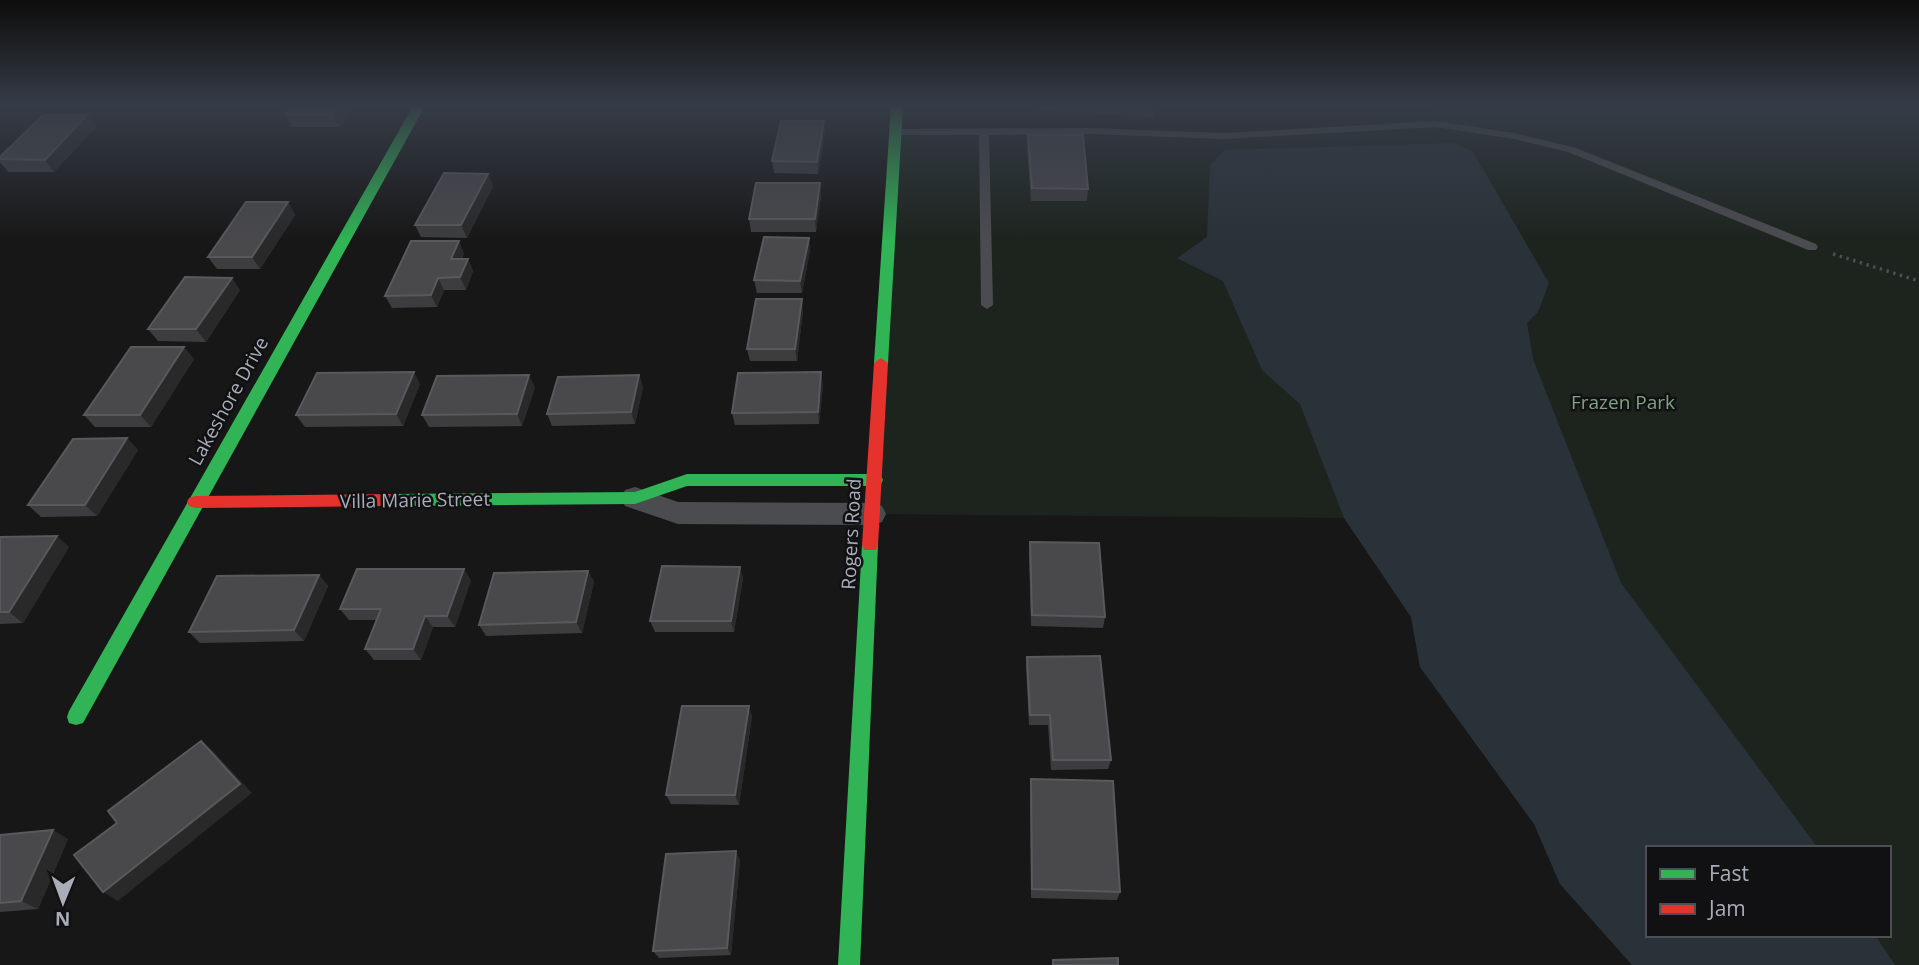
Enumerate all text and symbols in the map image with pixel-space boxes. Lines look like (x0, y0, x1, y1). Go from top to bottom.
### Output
street label: Lakeshore Drive (182, 332, 274, 470)
park label: Frazen Park (1571, 389, 1675, 415)
street label: Rogers Road (835, 478, 867, 590)
street label: Villa Marie Street (340, 486, 490, 514)
legend (1646, 846, 1891, 937)
text: Fast (1709, 859, 1749, 887)
north arrow (28, 867, 98, 937)
text: Jam (1707, 894, 1746, 922)
text: N (55, 906, 71, 932)

